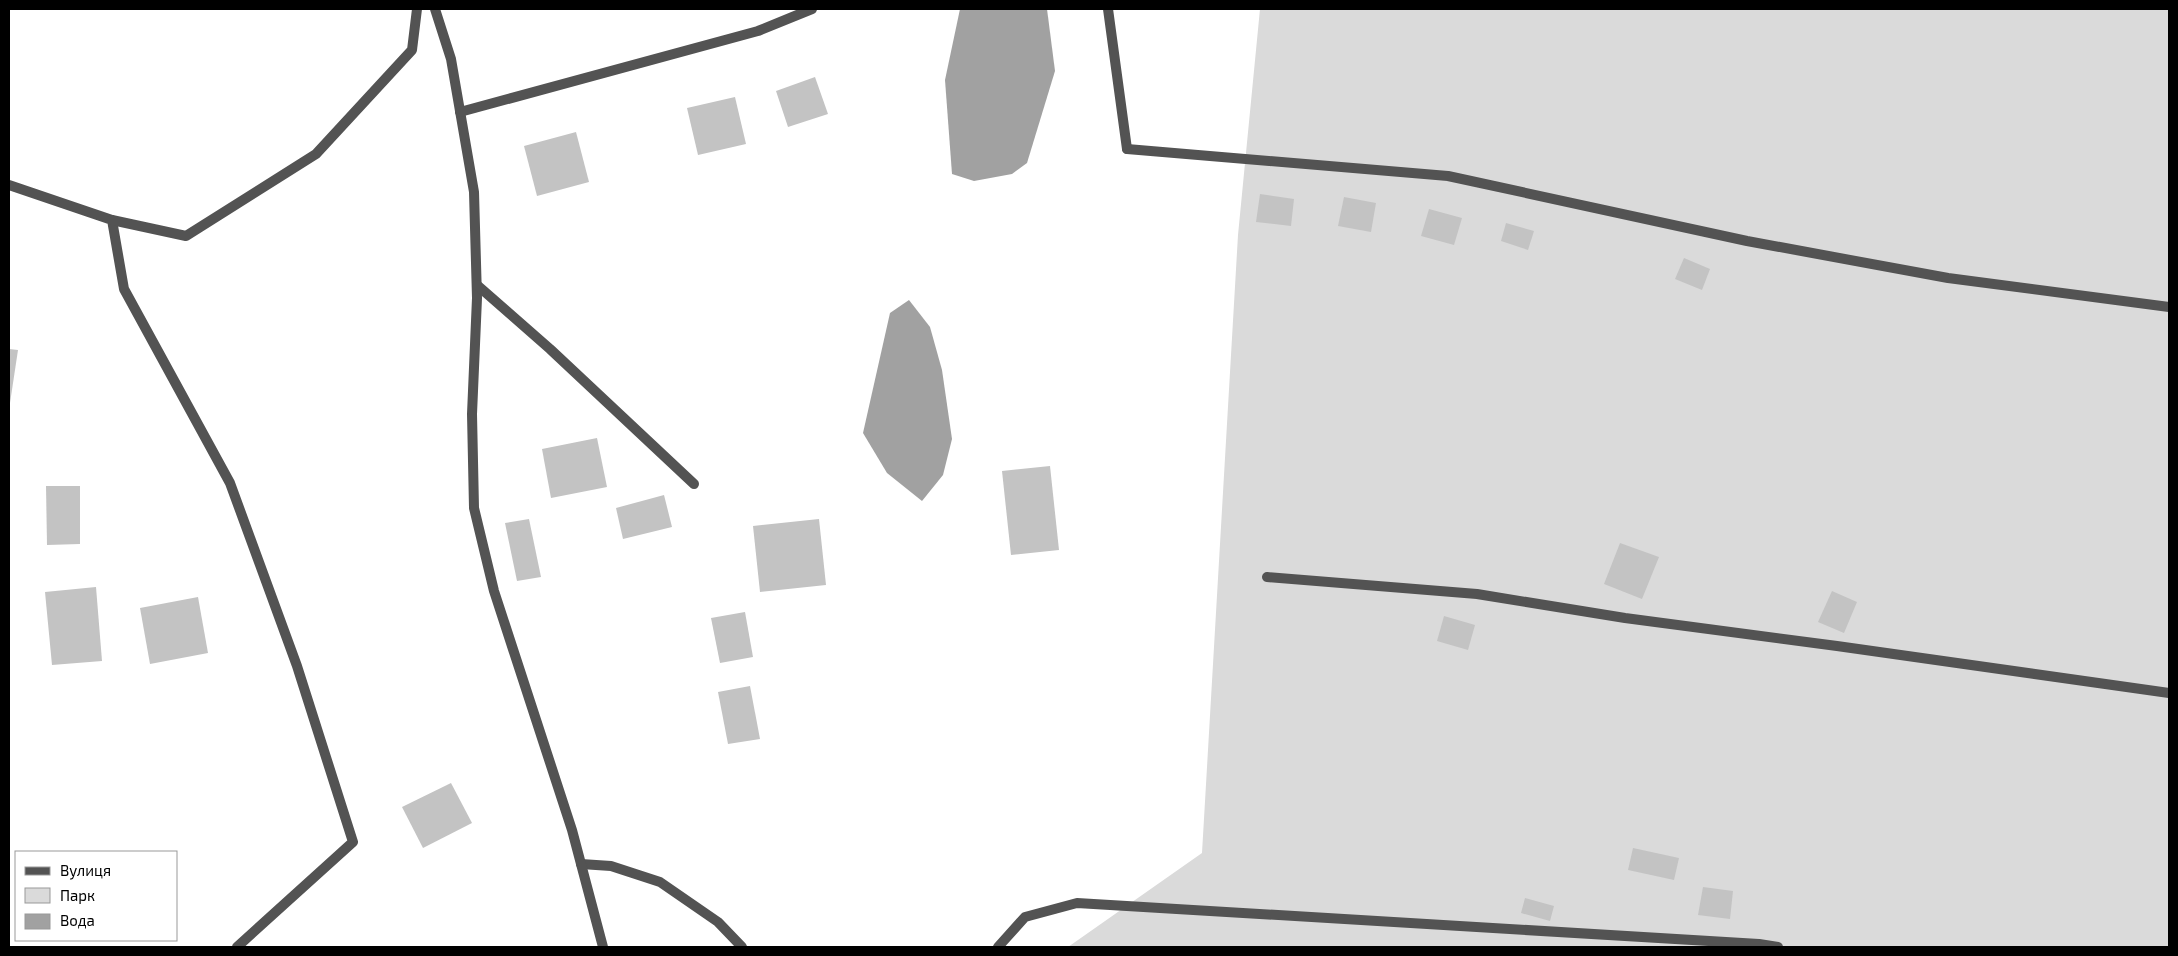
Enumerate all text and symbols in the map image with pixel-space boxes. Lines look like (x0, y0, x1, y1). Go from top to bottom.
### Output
legend (15, 851, 178, 941)
text: Вулиця (60, 861, 111, 880)
text: Парк (60, 886, 95, 904)
text: Вода (60, 911, 95, 929)

